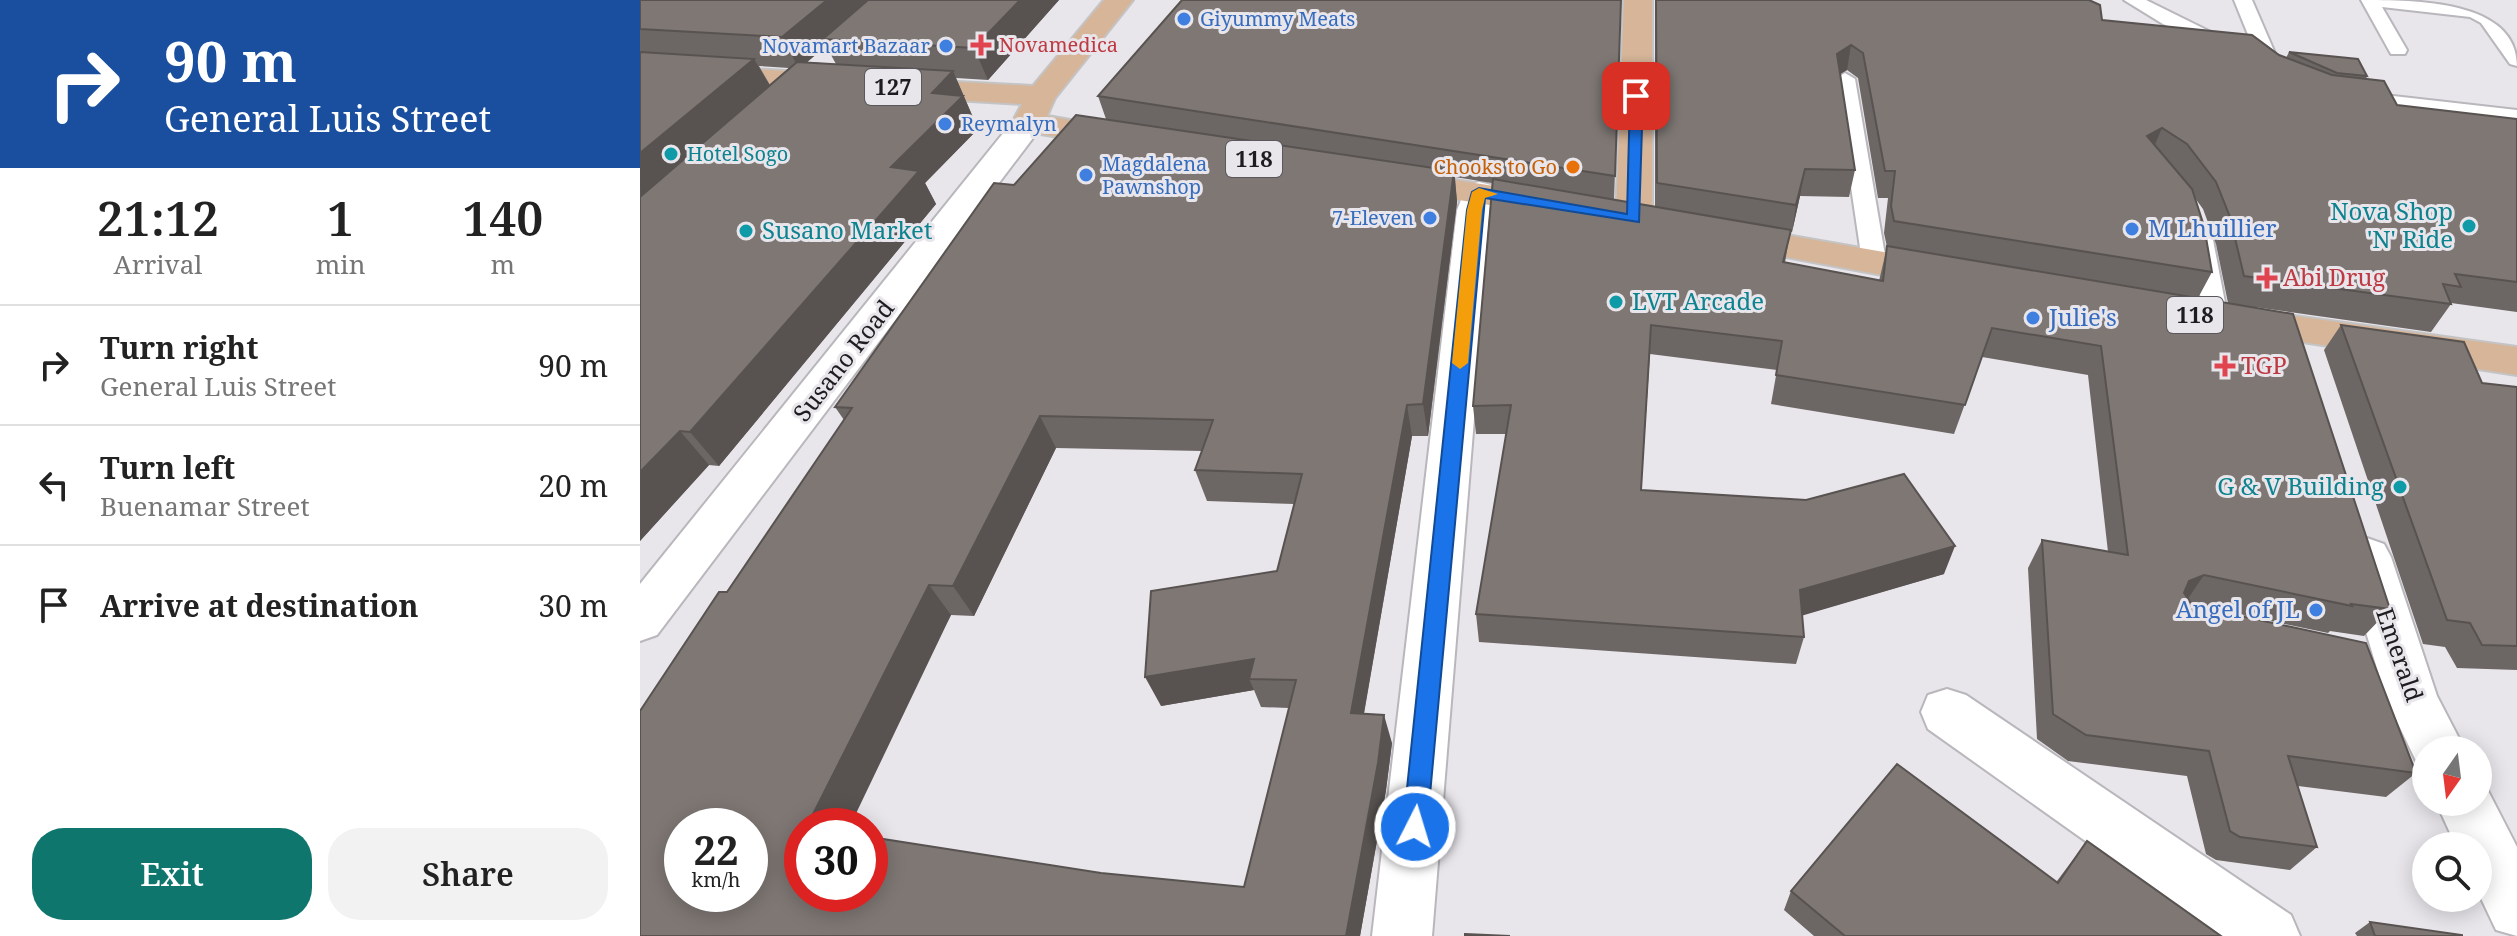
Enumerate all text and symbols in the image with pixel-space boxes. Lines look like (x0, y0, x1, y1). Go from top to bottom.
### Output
place label: Giyummy Meats (1200, 5, 1355, 32)
marker: Giyummy Meats (1175, 10, 1193, 28)
text: 90 m (164, 22, 297, 98)
place label: Novamedica (999, 31, 1118, 58)
icon: right (32, 32, 136, 136)
place label: Novamart Bazaar (762, 32, 931, 59)
marker: Novamedica (970, 34, 992, 56)
marker: Novamart Bazaar (937, 37, 955, 55)
pin (1602, 62, 1670, 130)
road number: 127 (865, 69, 921, 105)
icon: arrive (1614, 74, 1658, 118)
text: General Luis Street (164, 94, 491, 143)
place label: Reymalyn (961, 110, 1057, 137)
marker: Reymalyn (936, 115, 954, 133)
place label: Hotel Sogo (687, 140, 788, 167)
road number: 118 (1226, 141, 1282, 177)
marker: Hotel Sogo (662, 145, 680, 163)
place label: Magdalena Pawnshop (1102, 150, 1207, 200)
place label: Chooks to Go (1433, 153, 1557, 180)
marker: Chooks to Go (1564, 158, 1582, 176)
marker: Magdalena Pawnshop (1077, 166, 1095, 184)
text: 21:12 (97, 185, 219, 250)
text: 1 (327, 185, 354, 250)
text: 140 (462, 185, 543, 250)
place label: Nova Shop 'N' Ride (2330, 194, 2453, 255)
place label: 7-Eleven (1332, 204, 1414, 231)
marker: 7-Eleven (1421, 209, 1439, 227)
place label: M Lhuillier (2148, 211, 2277, 244)
place label: Susano Market (762, 213, 932, 246)
marker: Nova Shop 'N' Ride (2460, 217, 2478, 235)
marker: M Lhuillier (2123, 220, 2141, 238)
marker: Susano Market (737, 222, 755, 240)
text: Arrival (113, 246, 202, 282)
text: min (316, 246, 365, 282)
text: m (490, 246, 515, 282)
place label: Abi Drug (2283, 260, 2386, 293)
marker: Abi Drug (2258, 269, 2276, 287)
place label: LVT Arcade (1632, 284, 1764, 317)
street label: Susano Road (785, 292, 901, 428)
marker: LVT Arcade (1607, 293, 1625, 311)
road number: 118 (2167, 297, 2223, 333)
place label: Julie's (2048, 300, 2117, 333)
marker: Julie's (2024, 309, 2042, 327)
text: Turn right (100, 327, 258, 368)
icon: right (32, 343, 76, 387)
text: 90 m (538, 345, 608, 386)
place label: TGP (2241, 348, 2287, 381)
marker: TGP (2216, 357, 2234, 375)
text: General Luis Street (100, 368, 336, 404)
text: Turn left (100, 447, 235, 488)
icon: left (32, 463, 76, 507)
text: 20 m (538, 465, 608, 506)
place label: G & V Building (2217, 469, 2384, 502)
marker: G & V Building (2391, 478, 2409, 496)
text: Buenamar Street (100, 488, 310, 524)
icon: arrive (32, 583, 76, 627)
text: Arrive at destination (100, 585, 419, 626)
text: 30 m (538, 585, 608, 626)
place label: Angel of JL (2176, 592, 2300, 625)
marker: Angel of JL (2307, 601, 2325, 619)
street label: Emerald (2369, 603, 2432, 706)
north arrow (2412, 736, 2492, 816)
map controls (2412, 736, 2492, 912)
position arrow (1373, 785, 1457, 869)
speed limit sign: 30 (784, 808, 888, 912)
text: 22 (693, 822, 739, 877)
button: Exit (32, 828, 312, 920)
button: Share (328, 828, 608, 920)
button: search (2412, 832, 2492, 912)
text: km/h (691, 866, 741, 893)

